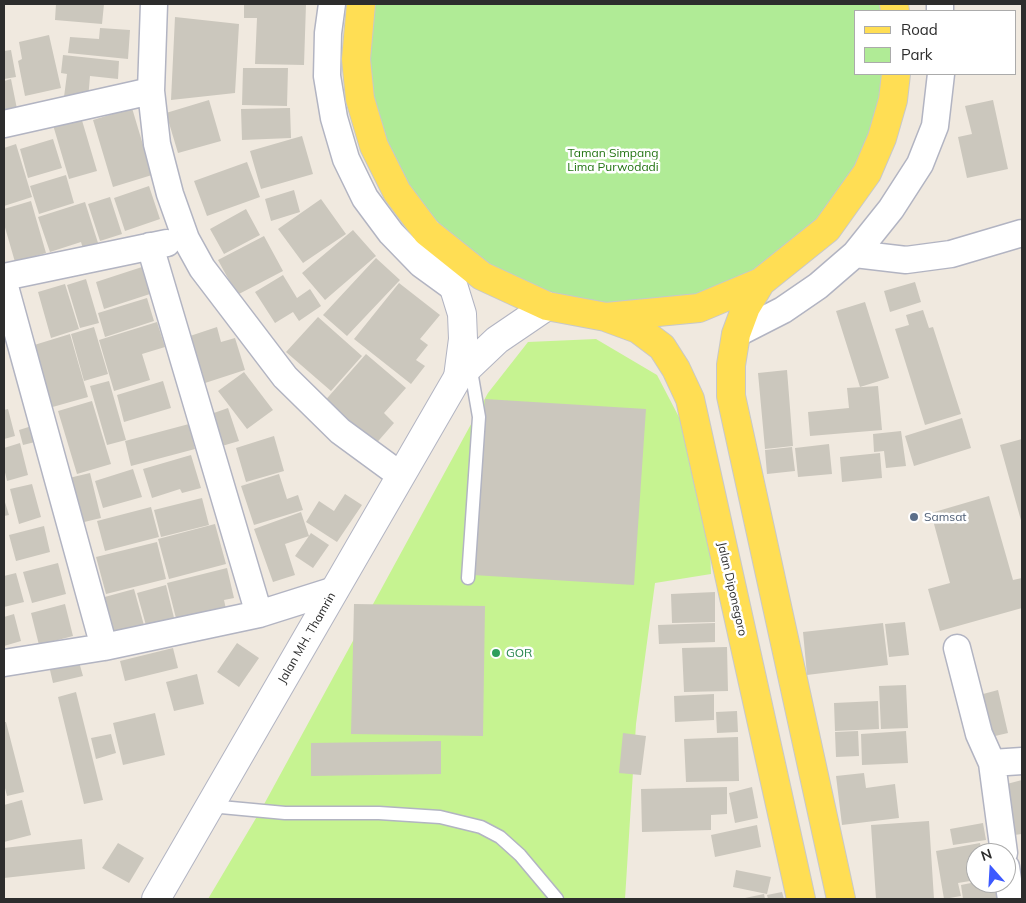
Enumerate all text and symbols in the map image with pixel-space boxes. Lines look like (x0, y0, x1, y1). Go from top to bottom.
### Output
legend (854, 10, 1016, 75)
text: Road (901, 20, 938, 39)
text: Park (901, 45, 933, 64)
park label: Taman Simpang Lima Purwodadi (567, 146, 659, 174)
place label: Samsat (924, 510, 967, 524)
marker: Samsat (908, 511, 920, 523)
street label: Jalan Diponegoro (714, 541, 750, 637)
street label: Jalan MH. Thamrin (275, 590, 339, 686)
place label: GOR (506, 646, 532, 660)
marker: GOR (490, 647, 502, 659)
north arrow (966, 843, 1016, 893)
text: N (979, 845, 994, 865)

